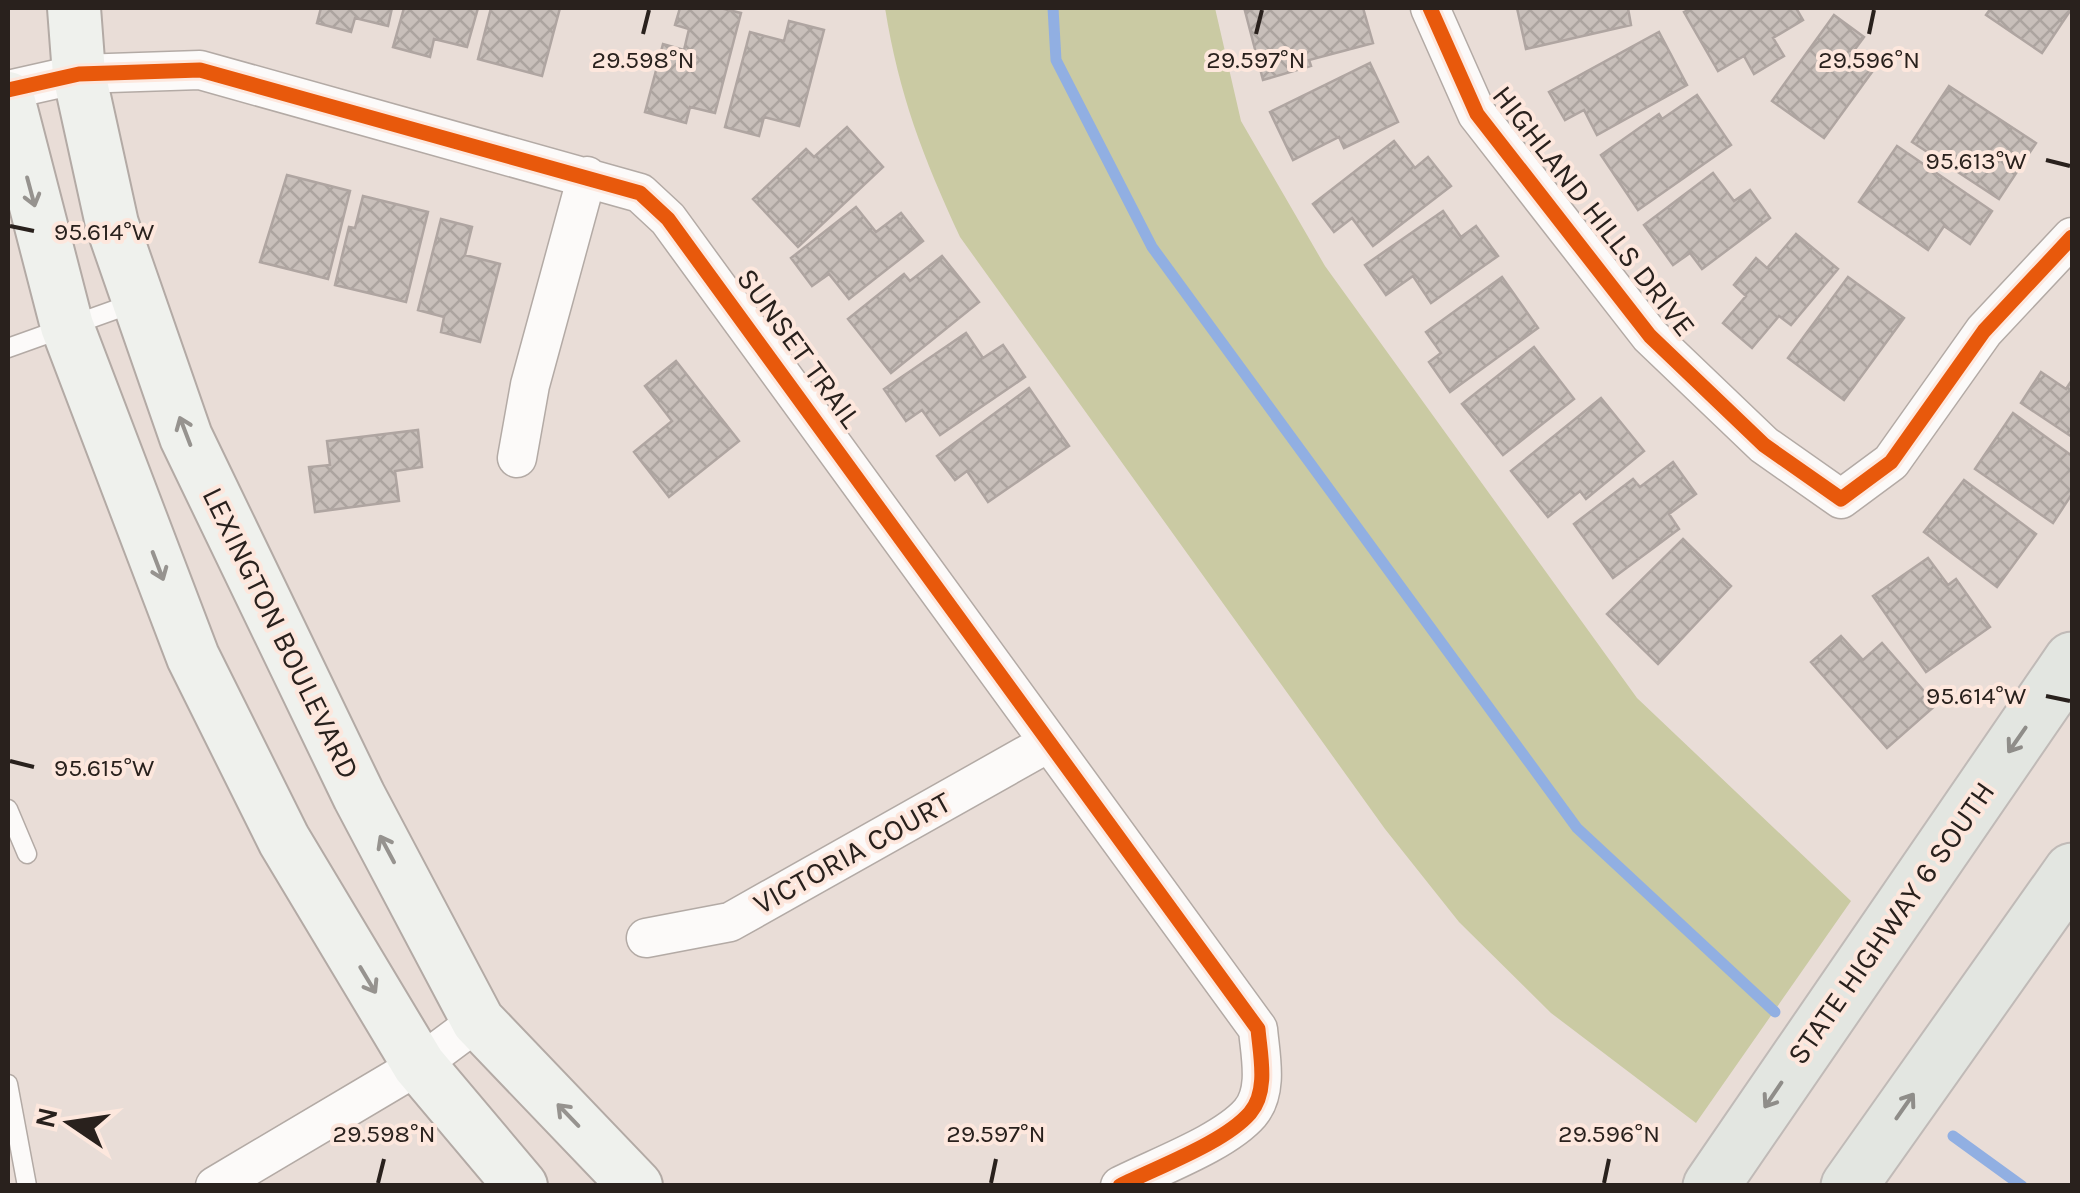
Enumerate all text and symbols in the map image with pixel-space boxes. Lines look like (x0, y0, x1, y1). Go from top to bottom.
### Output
text: 29.598°N (591, 45, 695, 74)
text: 29.597°N (1206, 45, 1306, 74)
text: 29.596°N (1818, 45, 1920, 74)
street label: HIGHLAND HILLS DRIVE (1485, 78, 1703, 344)
text: 95.613°W (1925, 146, 2027, 175)
one-way arrow (23, 175, 41, 207)
text: 95.614°W (54, 217, 154, 246)
street label: SUNSET TRAIL (729, 261, 869, 435)
one-way arrow (175, 416, 193, 447)
street label: LEXINGTON BOULEVARD (195, 481, 367, 785)
one-way arrow (151, 550, 169, 580)
text: 95.614°W (1926, 681, 2026, 710)
one-way arrow (2007, 726, 2028, 754)
text: 95.615°W (54, 753, 154, 782)
street label: STATE HIGHWAY 6 SOUTH (1780, 775, 2002, 1071)
street label: VICTORIA COURT (747, 784, 957, 922)
one-way arrow (377, 835, 396, 865)
one-way arrow (358, 965, 378, 994)
north arrow (20, 1073, 120, 1173)
one-way arrow (1763, 1080, 1784, 1108)
one-way arrow (1894, 1093, 1915, 1120)
text: N (28, 1104, 64, 1131)
one-way arrow (557, 1104, 581, 1128)
text: 29.598°N (332, 1119, 436, 1148)
text: 29.597°N (946, 1119, 1046, 1148)
text: 29.596°N (1558, 1119, 1660, 1148)

